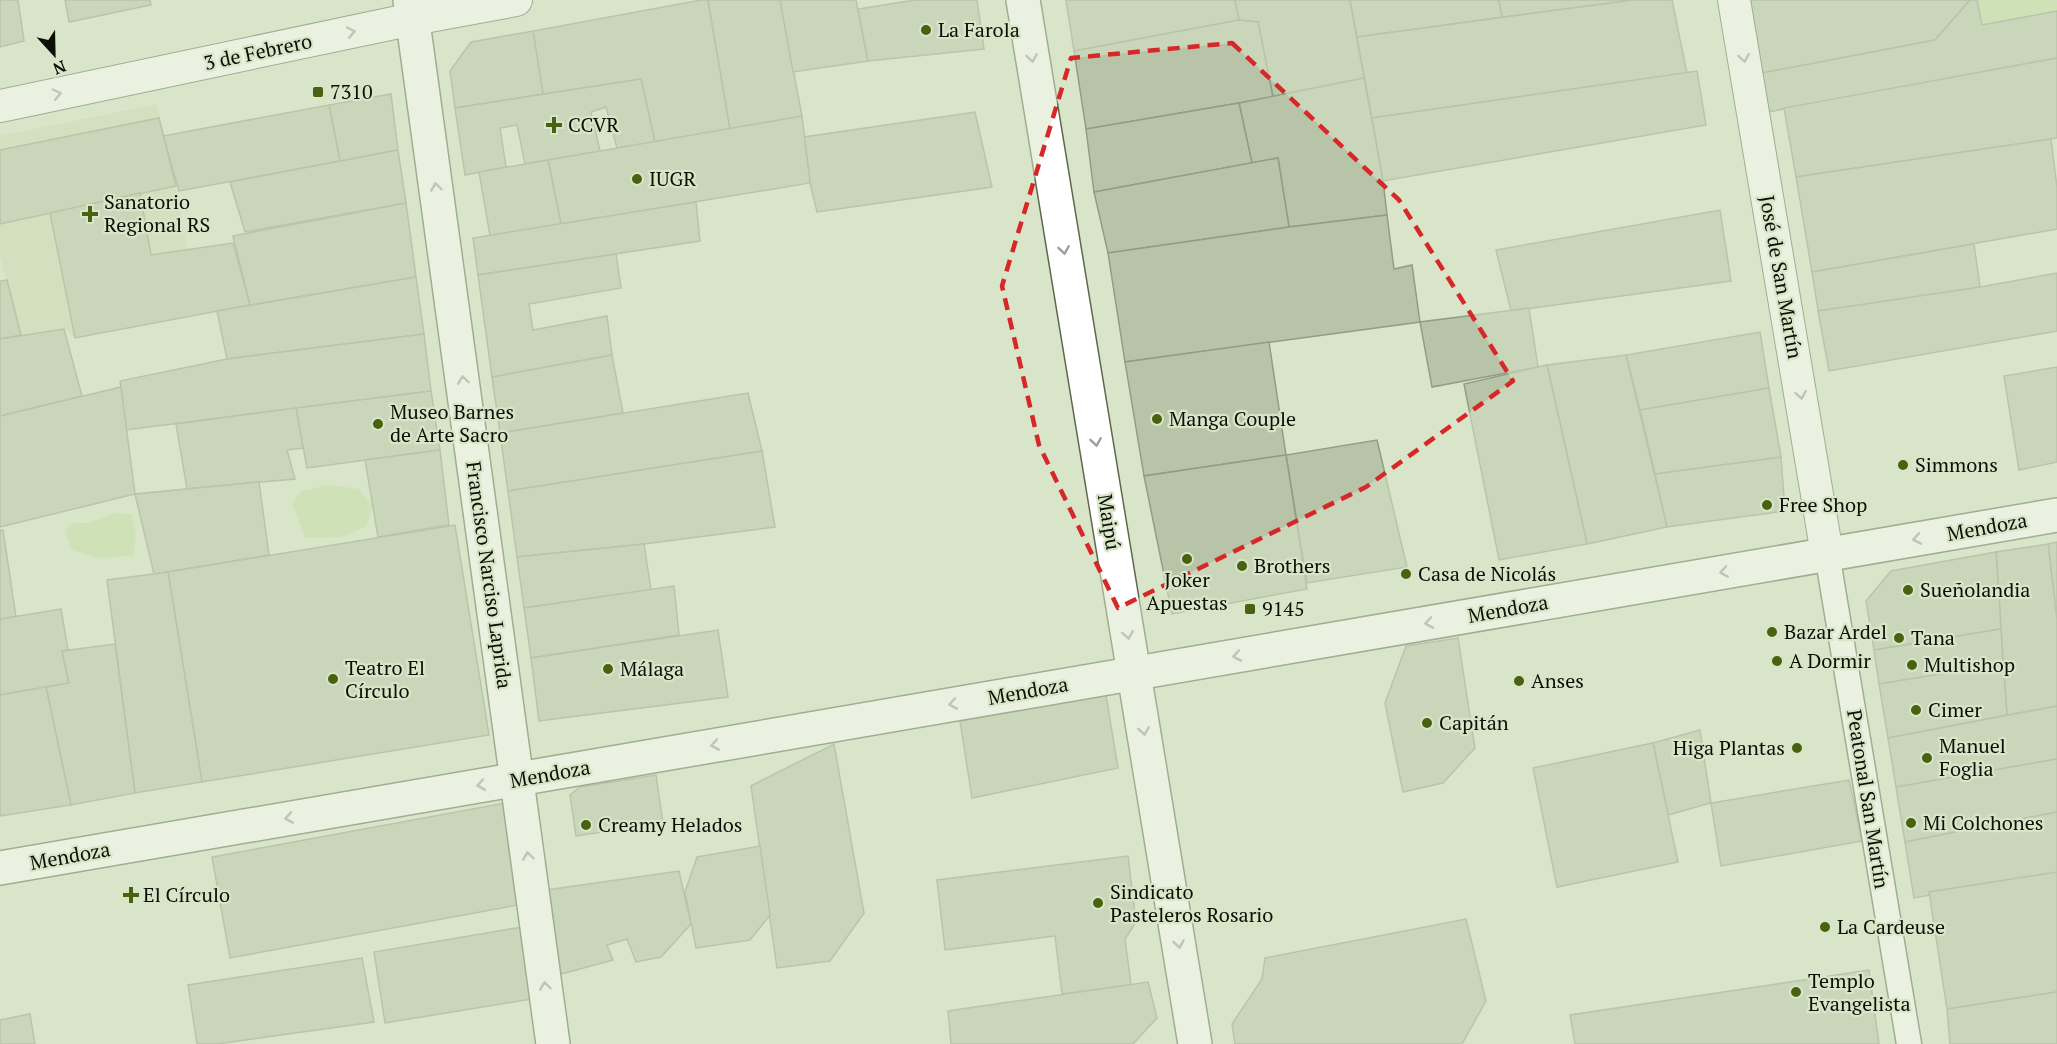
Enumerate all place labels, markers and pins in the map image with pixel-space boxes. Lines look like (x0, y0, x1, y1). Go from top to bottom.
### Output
place label: La Farola (938, 16, 1020, 43)
marker: La Farola (919, 23, 933, 37)
place label: 7310 (330, 78, 373, 105)
marker: 7310 (311, 85, 325, 99)
place label: CCVR (568, 111, 619, 138)
marker: CCVR (545, 116, 563, 134)
place label: IUGR (649, 165, 696, 192)
marker: IUGR (630, 172, 644, 186)
place label: Sanatorio Regional RS (104, 188, 210, 238)
marker: Sanatorio Regional RS (81, 205, 99, 223)
place label: Museo Barnes de Arte Sacro (390, 398, 514, 448)
place label: Manga Couple (1169, 405, 1296, 432)
marker: Manga Couple (1150, 412, 1164, 426)
marker: Museo Barnes de Arte Sacro (371, 417, 385, 431)
place label: Simmons (1915, 451, 1998, 478)
marker: Simmons (1896, 458, 1910, 472)
place label: Free Shop (1779, 491, 1867, 518)
marker: Free Shop (1760, 498, 1774, 512)
marker: Joker Apuestas (1180, 552, 1194, 566)
place label: Brothers (1254, 552, 1330, 579)
marker: Brothers (1235, 559, 1249, 573)
place label: Casa de Nicolás (1418, 560, 1556, 587)
place label: Joker Apuestas (1146, 566, 1228, 616)
marker: Casa de Nicolás (1399, 567, 1413, 581)
place label: Sueñolandia (1920, 576, 2030, 603)
marker: Sueñolandia (1901, 583, 1915, 597)
place label: 9145 (1262, 595, 1305, 622)
marker: 9145 (1243, 602, 1257, 616)
place label: Bazar Ardel (1784, 618, 1887, 645)
place label: Tana (1911, 624, 1955, 651)
marker: Bazar Ardel (1765, 625, 1779, 639)
marker: Tana (1892, 631, 1906, 645)
place label: A Dormir (1789, 647, 1871, 674)
place label: Multishop (1924, 651, 2015, 678)
place label: Teatro El Círculo (345, 654, 425, 704)
marker: A Dormir (1770, 654, 1784, 668)
place label: Málaga (620, 655, 684, 682)
marker: Multishop (1905, 658, 1919, 672)
marker: Málaga (601, 662, 615, 676)
place label: Anses (1531, 667, 1584, 694)
marker: Teatro El Círculo (326, 672, 340, 686)
marker: Anses (1512, 674, 1526, 688)
place label: Cimer (1928, 696, 1982, 723)
marker: Cimer (1909, 703, 1923, 717)
place label: Capitán (1439, 709, 1509, 736)
marker: Capitán (1420, 716, 1434, 730)
place label: Manuel Foglia (1939, 732, 2006, 782)
place label: Higa Plantas (1673, 734, 1785, 761)
marker: Higa Plantas (1790, 741, 1804, 755)
marker: Manuel Foglia (1920, 751, 1934, 765)
place label: Mi Colchones (1923, 809, 2043, 836)
place label: Creamy Helados (598, 811, 743, 838)
marker: Mi Colchones (1904, 816, 1918, 830)
marker: Creamy Helados (579, 818, 593, 832)
place label: Sindicato Pasteleros Rosario (1110, 878, 1273, 928)
place label: El Círculo (143, 881, 230, 908)
marker: El Círculo (124, 888, 138, 902)
marker: Sindicato Pasteleros Rosario (1091, 896, 1105, 910)
place label: La Cardeuse (1837, 913, 1945, 940)
marker: La Cardeuse (1818, 920, 1832, 934)
place label: Templo Evangelista (1808, 967, 1911, 1017)
marker: Templo Evangelista (1789, 985, 1803, 999)

